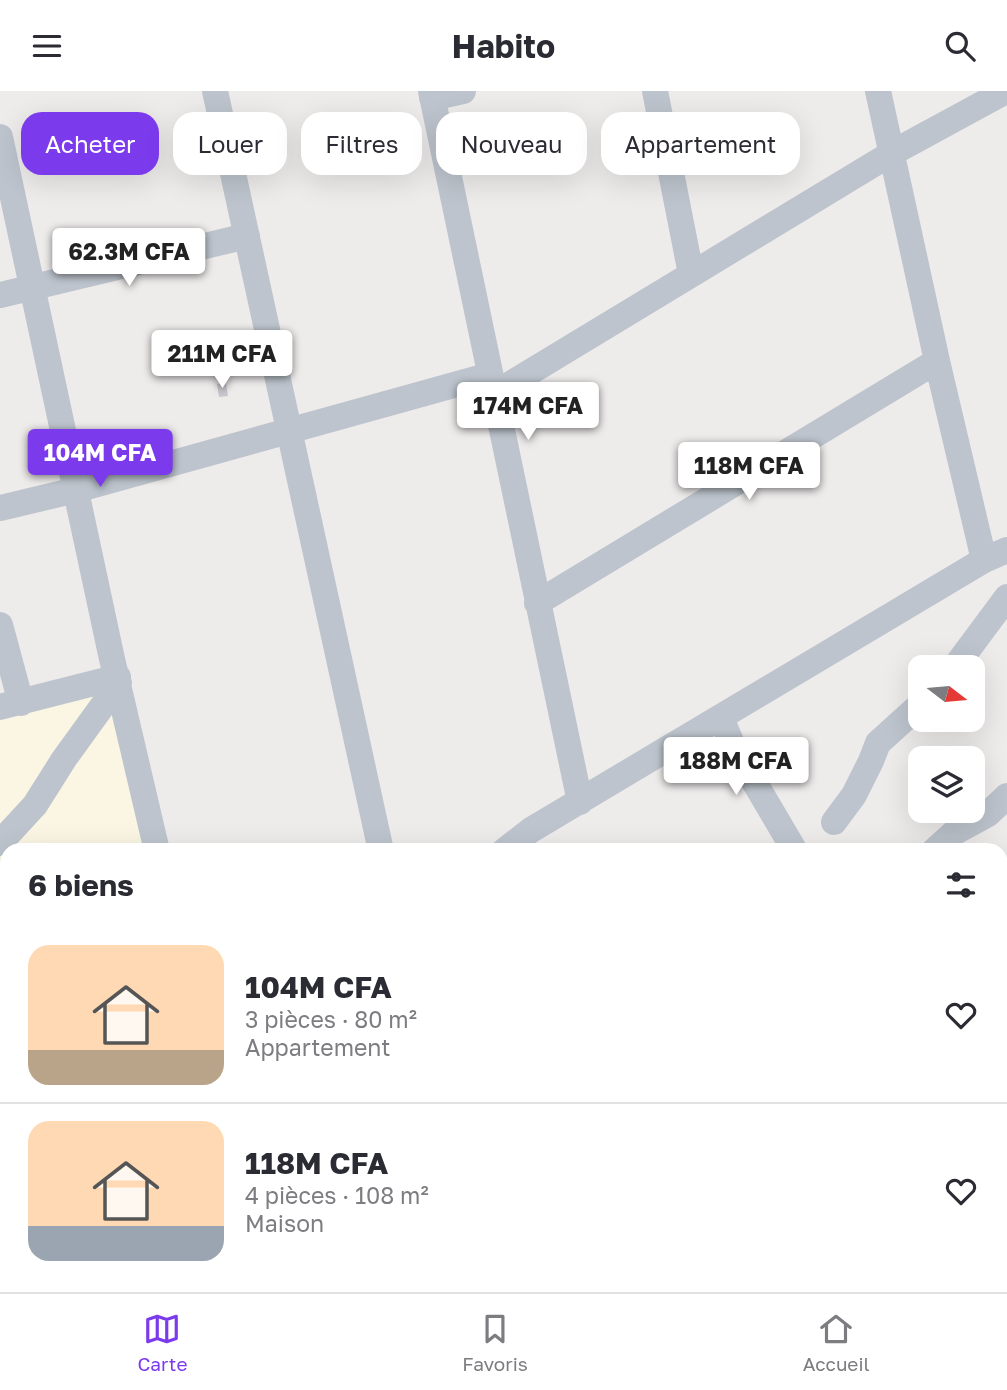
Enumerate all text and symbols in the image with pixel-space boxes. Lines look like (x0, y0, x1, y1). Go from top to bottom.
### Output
icon: menu (28, 27, 66, 65)
text: Habito (452, 27, 555, 65)
icon: search (941, 27, 979, 65)
chip: Acheter (21, 112, 159, 175)
chip: Louer (173, 112, 287, 175)
chip: Filtres (301, 112, 422, 175)
chip: Nouveau (436, 112, 587, 175)
chip: Appartement (601, 112, 800, 175)
pin: 62.3M CFA (49, 229, 209, 288)
text: 62.3M CFA (68, 237, 190, 265)
pin: 211M CFA (150, 331, 294, 390)
text: 211M CFA (167, 339, 277, 367)
pin: 174M CFA (456, 383, 600, 442)
text: 174M CFA (473, 391, 583, 419)
pin: 104M CFA (28, 429, 172, 489)
text: 104M CFA (44, 438, 156, 466)
pin: 118M CFA (677, 443, 821, 502)
text: 118M CFA (694, 451, 804, 479)
north arrow (908, 655, 985, 731)
map controls (908, 655, 985, 823)
pin: 188M CFA (664, 737, 808, 797)
text: 188M CFA (680, 746, 792, 774)
button: layers (908, 746, 985, 823)
icon: filters (942, 866, 980, 904)
text: 6 biens (28, 867, 134, 903)
text: 104M CFA (245, 969, 392, 1005)
icon: home (84, 973, 168, 1057)
icon: heart (942, 996, 980, 1034)
text: 3 pièces · 80 m² (245, 1005, 417, 1033)
text: Appartement (245, 1033, 390, 1061)
text: 118M CFA (245, 1145, 388, 1181)
icon: home (84, 1149, 168, 1233)
icon: heart (942, 1172, 980, 1210)
text: 4 pièces · 108 m² (245, 1181, 429, 1209)
text: Maison (245, 1209, 324, 1237)
tab: Carte (137, 1310, 187, 1375)
tab: Favoris (462, 1310, 528, 1375)
tab: Accueil (803, 1310, 870, 1375)

